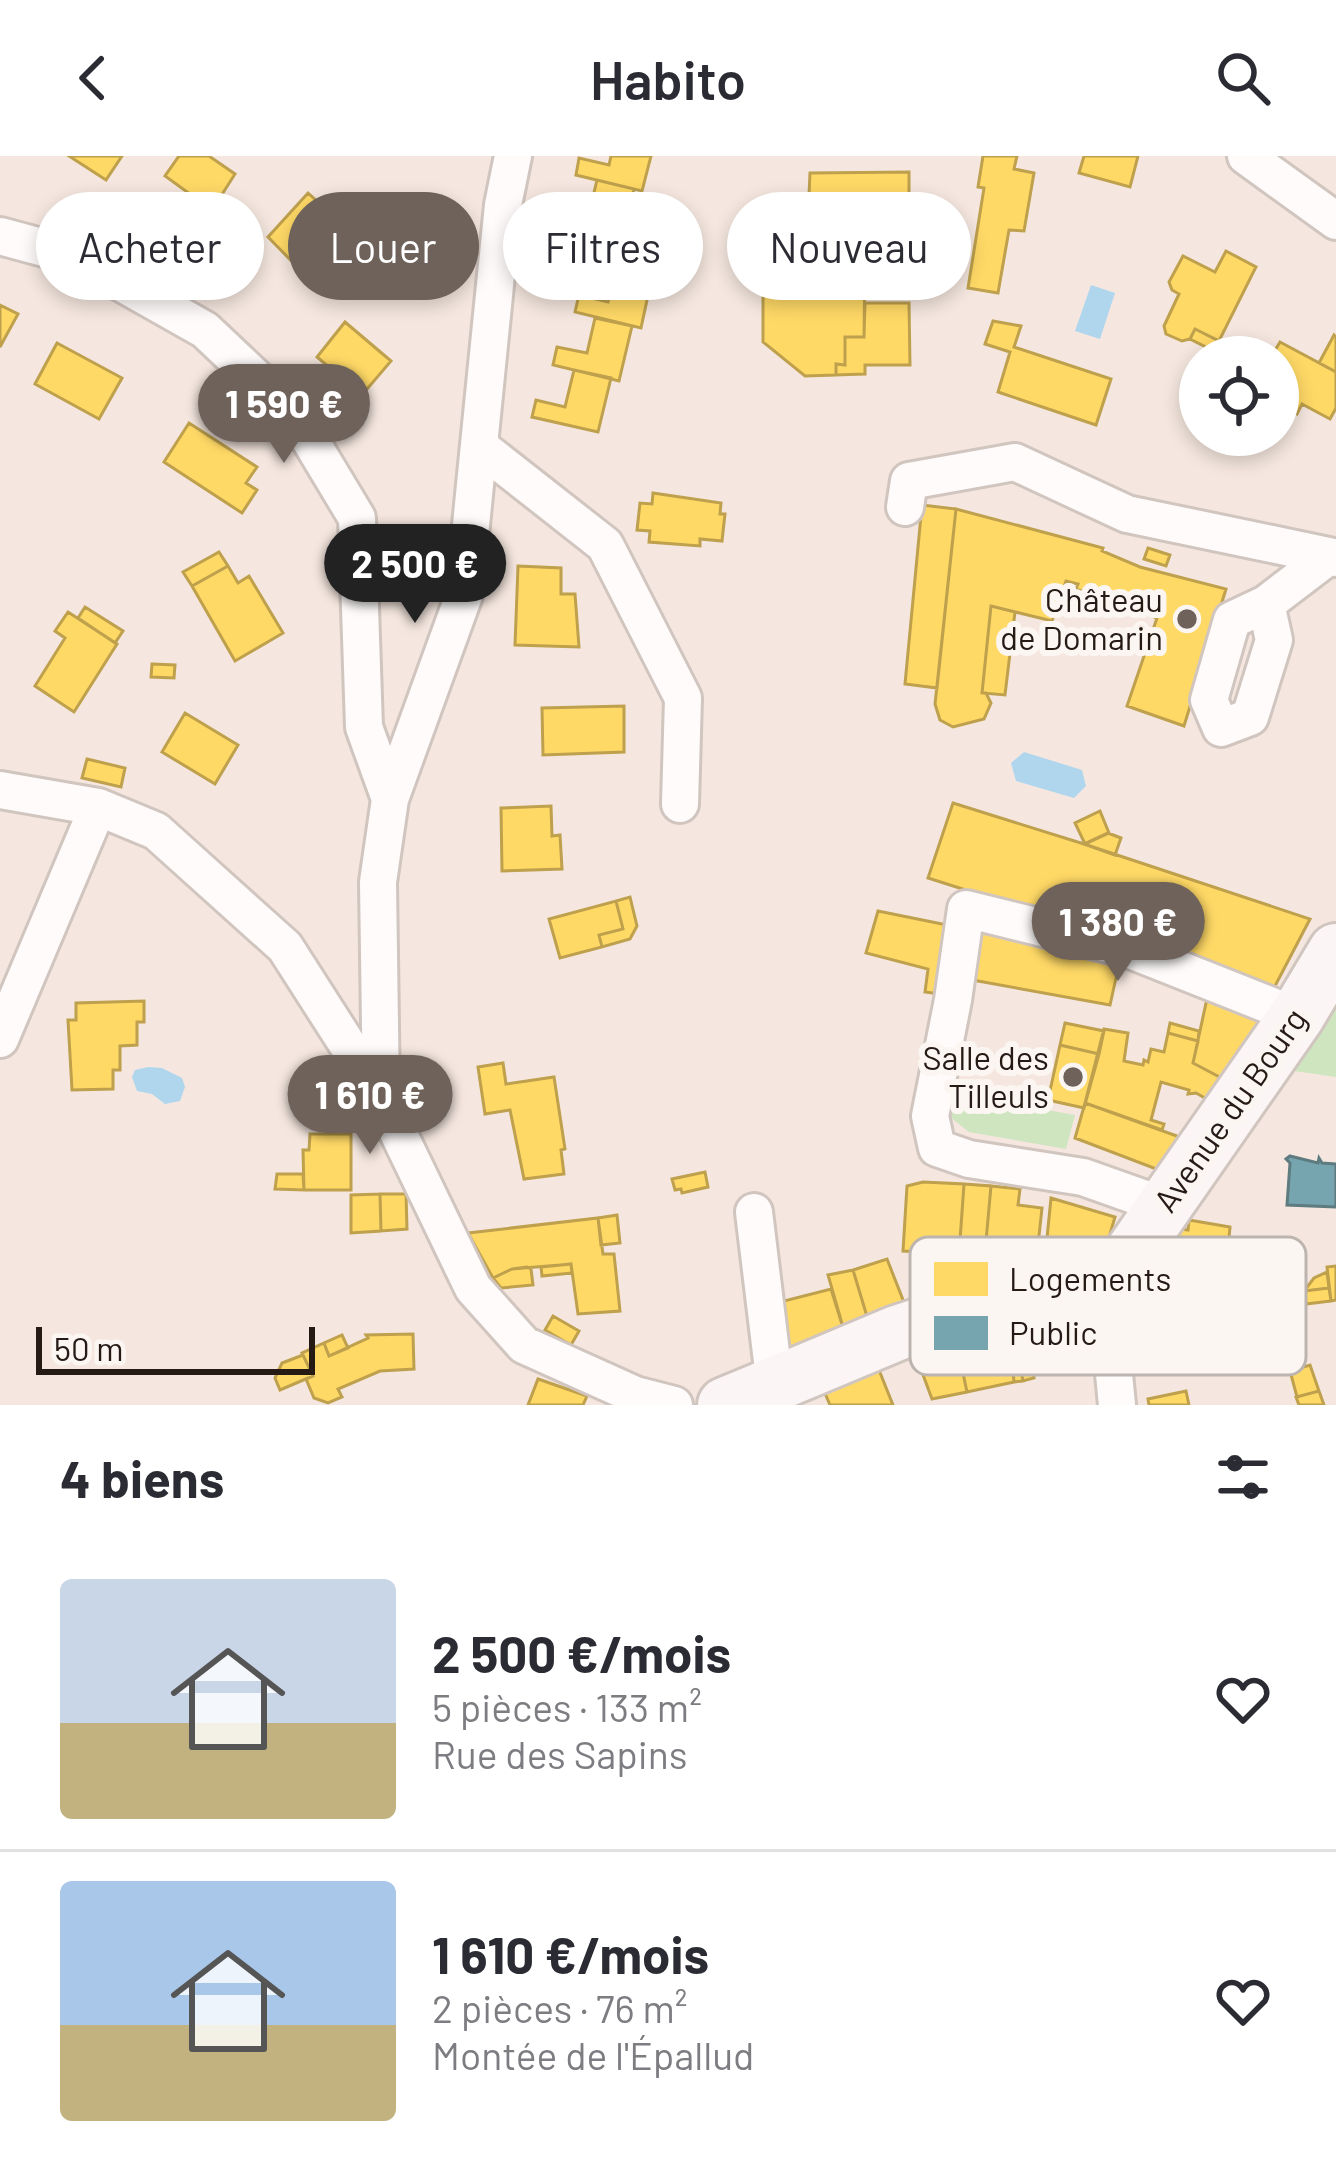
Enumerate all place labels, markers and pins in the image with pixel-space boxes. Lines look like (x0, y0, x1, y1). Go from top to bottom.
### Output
pin: 1 590 € (173, 364, 395, 466)
pin: 2 500 € (304, 524, 526, 626)
place label: Château de Domarin (1000, 579, 1163, 657)
marker: Château de Domarin (1174, 606, 1200, 632)
pin: 1 380 € (1007, 882, 1229, 984)
place label: Salle des Tilleuls (922, 1037, 1049, 1115)
pin: 1 610 € (259, 1055, 481, 1157)
marker: Salle des Tilleuls (1060, 1064, 1086, 1090)

